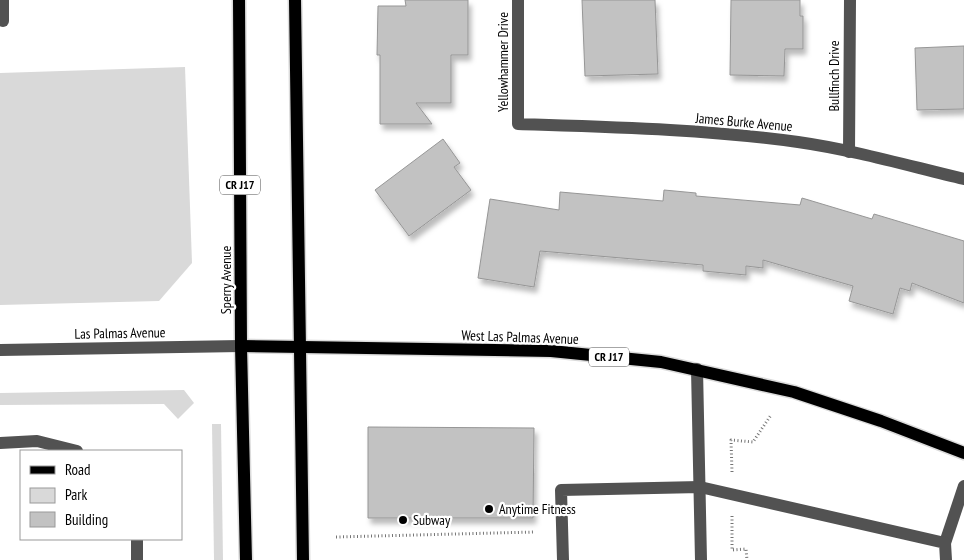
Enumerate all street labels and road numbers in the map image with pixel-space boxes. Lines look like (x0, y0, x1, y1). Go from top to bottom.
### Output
street label: Yellowhammer Drive (494, 12, 512, 112)
street label: Bullfinch Drive (825, 40, 843, 112)
street label: James Burke Avenue (694, 109, 793, 135)
road number: CR J17 (220, 176, 260, 194)
street label: Sperry Avenue (217, 246, 235, 314)
street label: Las Palmas Avenue (74, 323, 166, 343)
street label: West Las Palmas Avenue (461, 326, 579, 348)
road number: CR J17 (589, 348, 629, 367)

